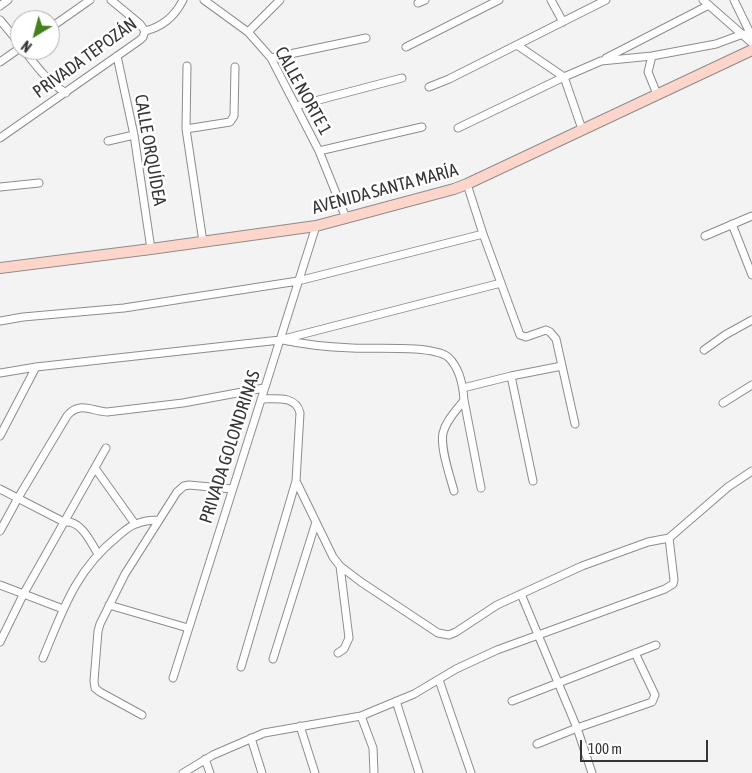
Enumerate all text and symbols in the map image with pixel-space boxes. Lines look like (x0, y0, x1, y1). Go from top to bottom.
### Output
north arrow (10, 10, 60, 60)
street label: PRIVADA TEPOZÁN (29, 13, 141, 103)
text: N (18, 37, 35, 55)
street label: CALLE NORTE 1 (270, 43, 336, 139)
street label: CALLE ORQUÍDEA (130, 93, 170, 207)
street label: AVENIDA SANTA MARÍA (310, 159, 460, 219)
street label: PRIVADA GOLONDRINAS (195, 368, 265, 526)
scale bar (582, 730, 710, 762)
text: 100 m (588, 740, 622, 757)

